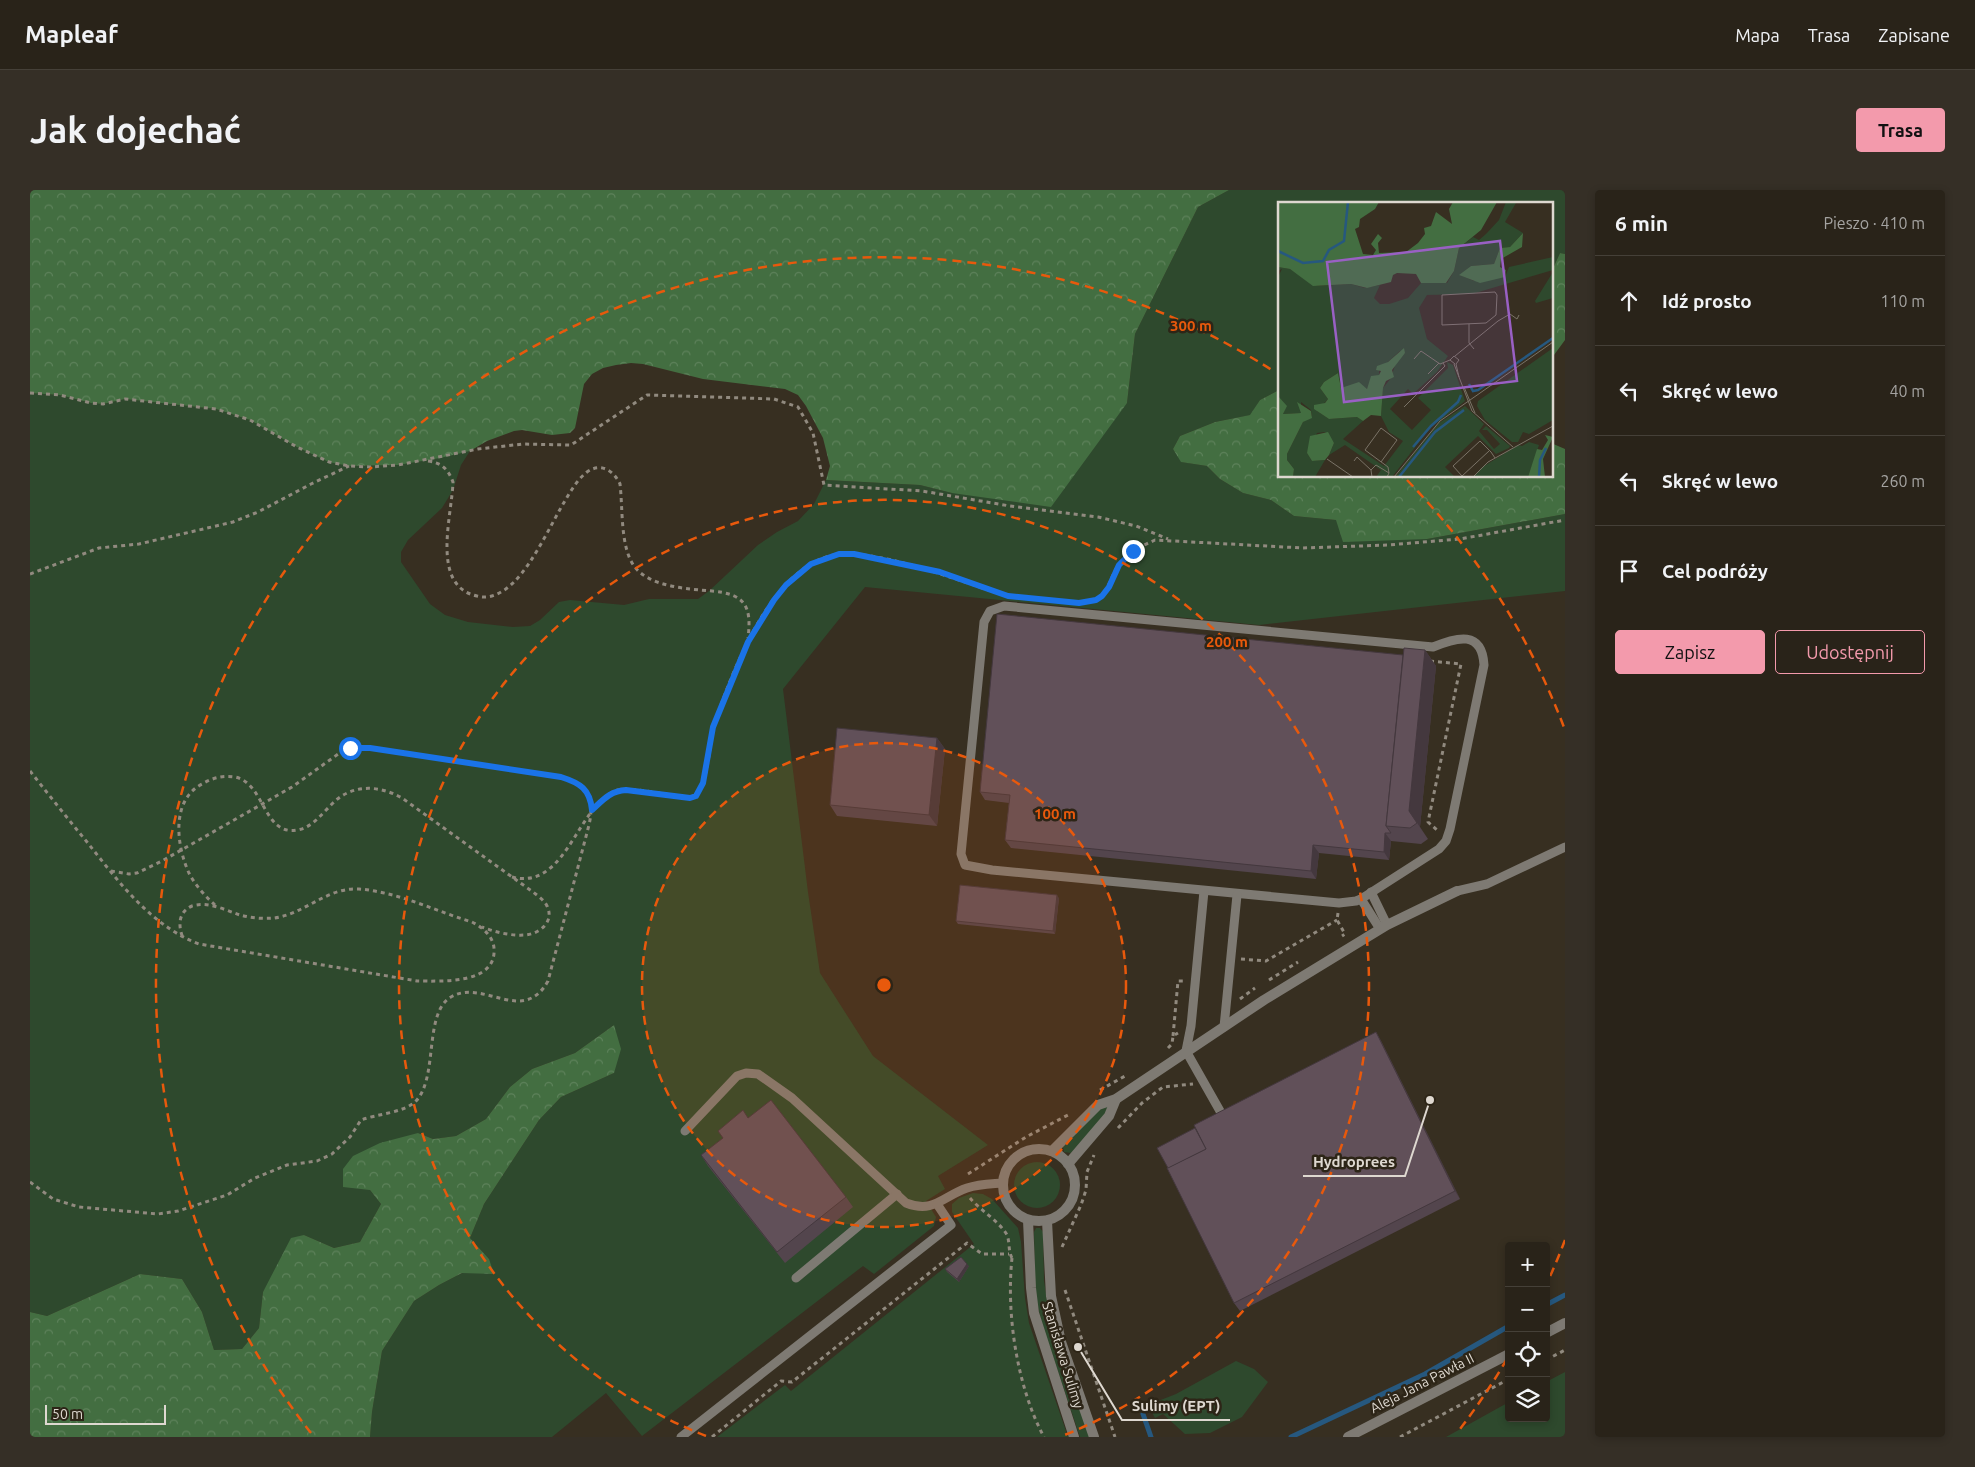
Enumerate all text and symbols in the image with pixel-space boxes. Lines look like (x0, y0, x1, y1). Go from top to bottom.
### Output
text: Mapleaf (25, 21, 118, 48)
text: Mapa (1735, 25, 1780, 45)
text: Trasa (1808, 25, 1850, 45)
text: Zapisane (1878, 25, 1950, 45)
button: Trasa (1856, 108, 1945, 152)
text: Jak dojechać (30, 110, 241, 150)
inset map (1278, 202, 1552, 478)
text: 6 min (1615, 211, 1668, 235)
text: Pieszo · 410 m (1823, 214, 1925, 232)
icon: ahead (1615, 287, 1643, 315)
text: Idź prosto (1662, 290, 1752, 312)
text: 110 m (1880, 292, 1925, 310)
text: 300 m (1170, 317, 1212, 334)
icon: left (1615, 377, 1643, 405)
text: Skręć w lewo (1662, 380, 1778, 402)
text: 40 m (1889, 382, 1925, 400)
icon: left (1615, 467, 1643, 495)
text: Skręć w lewo (1662, 470, 1778, 492)
text: 260 m (1880, 472, 1925, 490)
route end (1122, 540, 1145, 563)
icon: arrive (1615, 557, 1643, 585)
text: Cel podróży (1662, 560, 1768, 582)
button: Zapisz (1615, 630, 1765, 674)
button: Udostępnij (1775, 630, 1925, 674)
text: 200 m (1206, 633, 1248, 650)
route start (339, 737, 362, 760)
text: 100 m (1034, 805, 1076, 822)
centre of rings (875, 976, 893, 994)
callout: Hydroprees (1303, 1146, 1405, 1176)
text: Hydroprees (1313, 1153, 1395, 1170)
map controls (1505, 1242, 1550, 1422)
button: + (1505, 1242, 1550, 1287)
button: − (1505, 1287, 1550, 1332)
street label: Stanisława Sulimy (1039, 1300, 1087, 1411)
button: locate (1505, 1332, 1550, 1377)
street label: Aleja Jana Pawła II (1367, 1350, 1477, 1416)
button: layers (1505, 1377, 1550, 1422)
callout: Sulimy (EPT) (1122, 1390, 1230, 1420)
text: Sulimy (EPT) (1132, 1397, 1220, 1414)
scale bar (45, 1402, 166, 1425)
text: 50 m (52, 1406, 83, 1422)

